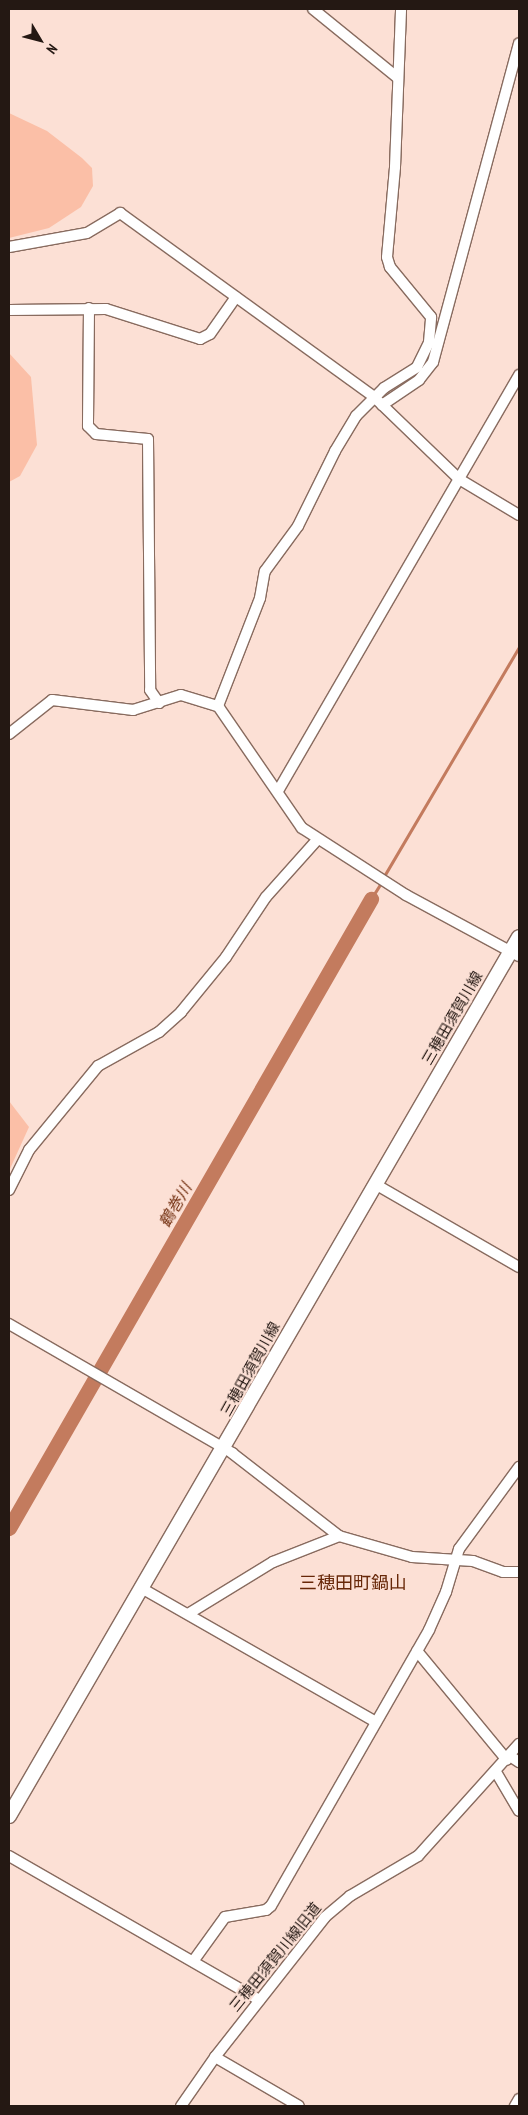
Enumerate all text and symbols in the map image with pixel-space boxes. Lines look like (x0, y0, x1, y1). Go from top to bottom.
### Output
north arrow (15, 15, 65, 65)
text: N (43, 41, 61, 57)
street label: 三穂田須賀川線 (418, 968, 486, 1068)
water label: 鶴巻川 (155, 1179, 195, 1231)
street label: 三穂田須賀川線 (217, 1319, 283, 1419)
district label: 三穂田町鍋山 (299, 1572, 407, 1594)
street label: 三穂田須賀川線旧道 (226, 1899, 324, 2015)

